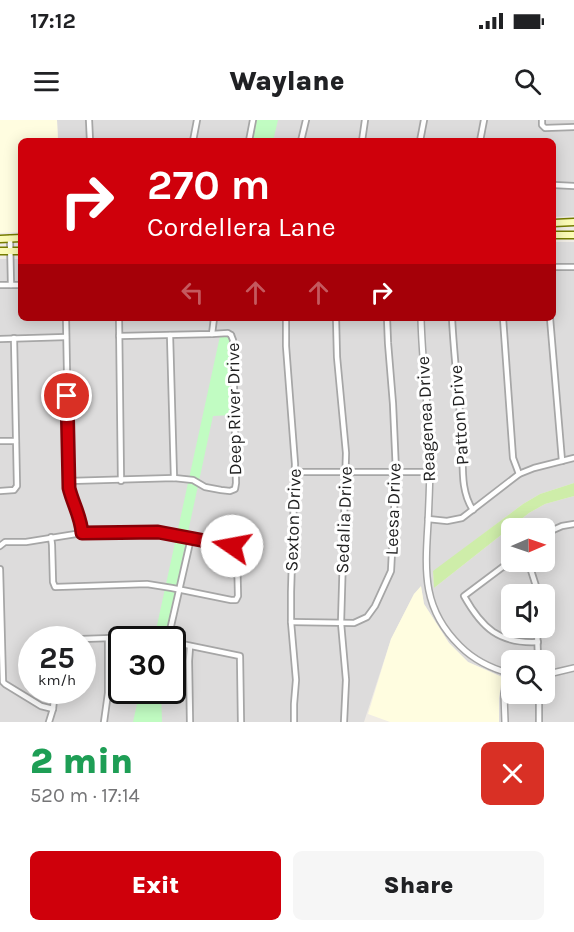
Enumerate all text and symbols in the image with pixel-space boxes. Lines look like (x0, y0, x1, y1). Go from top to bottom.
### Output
text: 17:12 (30, 8, 76, 34)
icon: menu (30, 65, 63, 98)
text: Waylane (229, 65, 345, 97)
icon: search (511, 65, 544, 98)
text: 270 m (147, 160, 270, 210)
icon: right (48, 162, 126, 240)
text: Cordellera Lane (147, 211, 336, 243)
icon: left (176, 276, 209, 309)
icon: ahead (239, 276, 272, 309)
icon: ahead (302, 276, 335, 309)
icon: right (365, 276, 398, 309)
street label: Deep River Drive (222, 342, 246, 476)
street label: Reagenea Drive (412, 356, 440, 482)
street label: Patton Drive (445, 364, 473, 466)
pin (41, 370, 92, 421)
icon: arrive (50, 379, 83, 412)
street label: Leesa Drive (380, 462, 406, 556)
street label: Sedalia Drive (331, 466, 357, 574)
street label: Sexton Drive (280, 468, 306, 572)
position arrow (200, 514, 264, 578)
north arrow (501, 518, 555, 572)
map controls (501, 518, 555, 704)
button: sound (501, 584, 555, 638)
speed limit sign: 30 (108, 626, 186, 704)
text: 25 (39, 640, 75, 676)
button: search (501, 650, 555, 704)
text: km/h (38, 671, 76, 689)
text: 2 min (30, 740, 133, 782)
button: close (481, 742, 544, 805)
text: 520 m · 17:14 (30, 784, 140, 807)
button: Exit (30, 851, 281, 920)
button: Share (293, 851, 544, 920)

